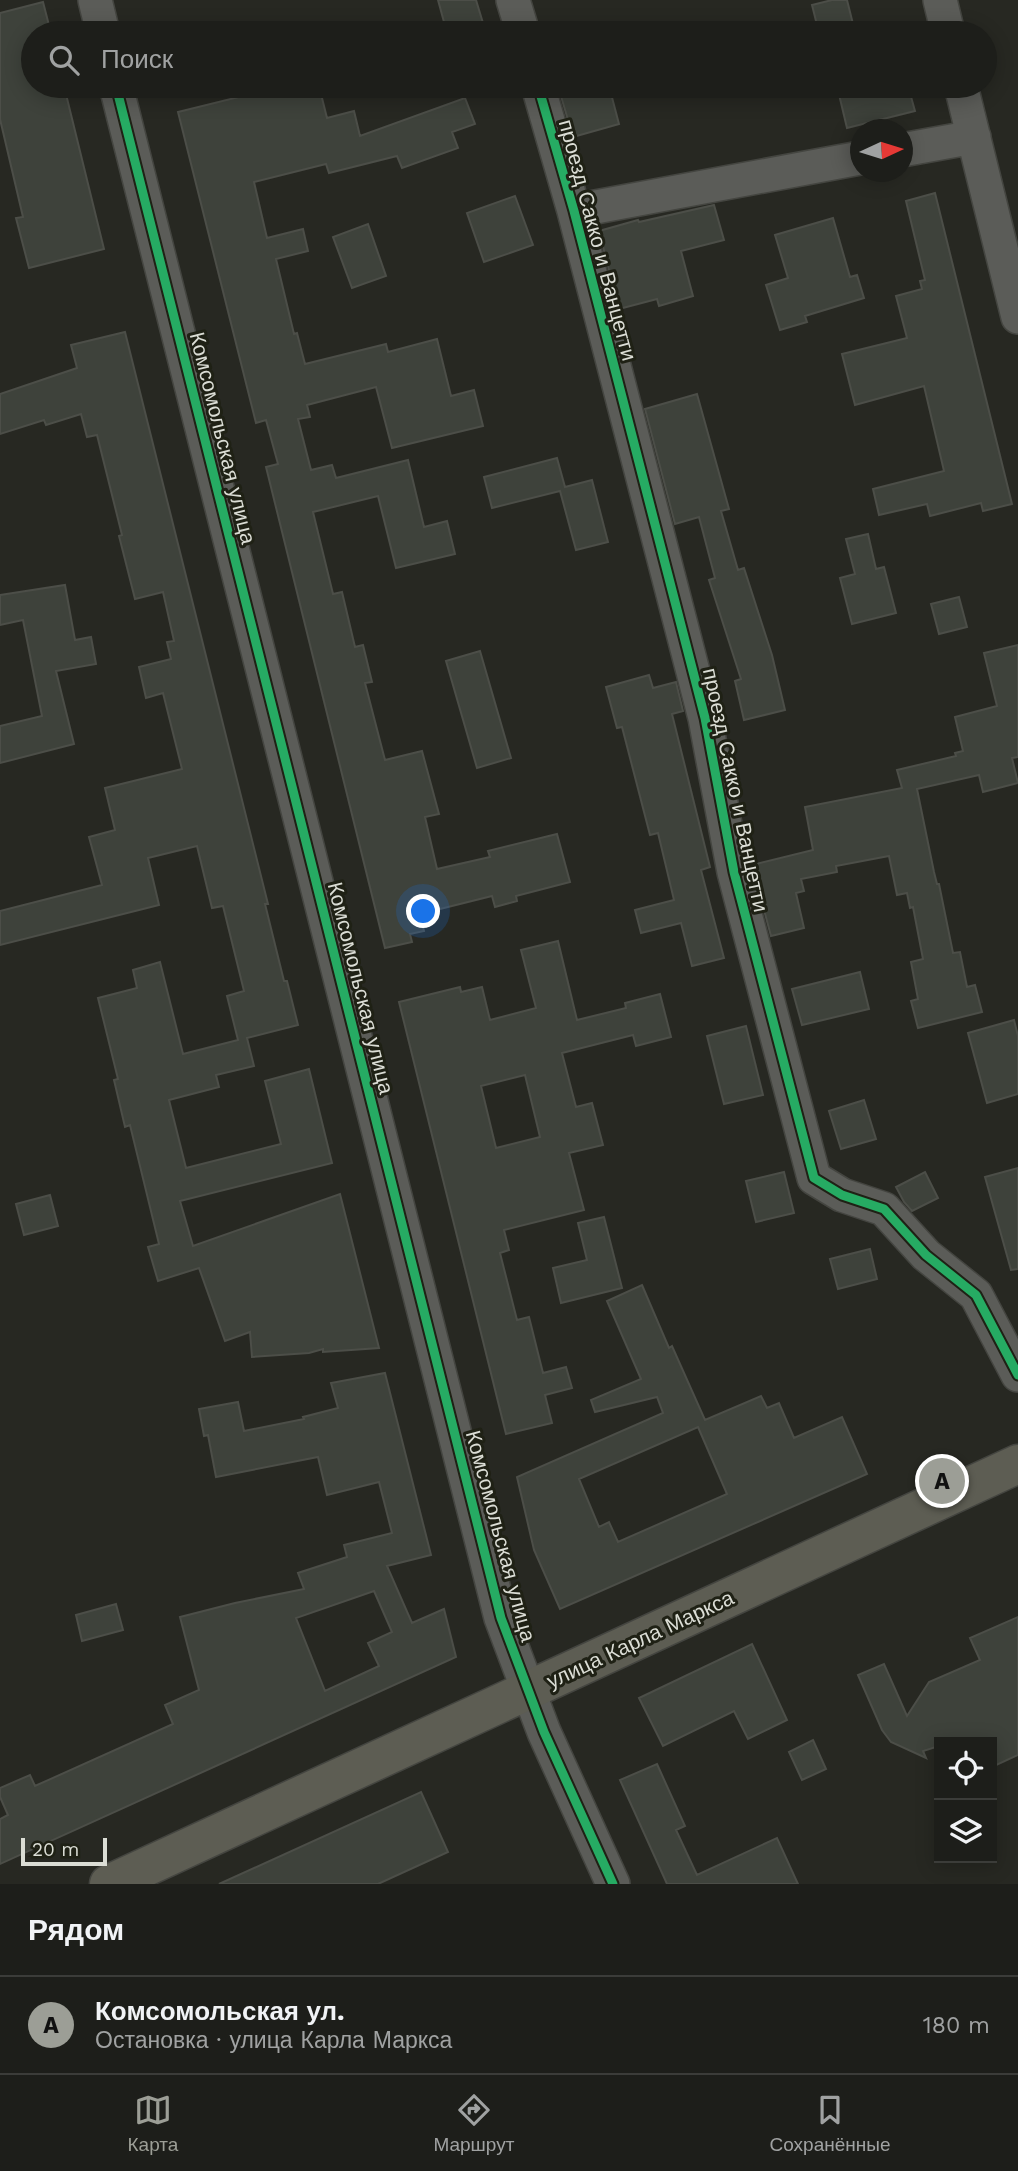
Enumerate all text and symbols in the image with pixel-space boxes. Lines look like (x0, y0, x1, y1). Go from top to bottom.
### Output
search box (21, 21, 997, 98)
icon: search (45, 41, 83, 79)
text: Поиск (101, 44, 173, 74)
street label: проезд Сакко и Ванцетти (554, 117, 642, 363)
north arrow (850, 119, 913, 182)
street label: Комсомольская улица (185, 329, 262, 547)
street label: проезд Сакко и Ванцетти (698, 666, 774, 914)
street label: Комсомольская улица (323, 879, 400, 1097)
your location (406, 894, 440, 928)
street label: Комсомольская улица (461, 1428, 541, 1645)
pin: A (919, 1455, 965, 1507)
street label: улица Карла Маркса (542, 1585, 738, 1693)
map controls (934, 1737, 997, 1863)
button: locate (934, 1737, 997, 1800)
button: layers (934, 1800, 997, 1863)
scale bar (21, 1835, 107, 1867)
text: 20 m (32, 1838, 79, 1861)
text: Рядом (28, 1912, 124, 1947)
text: Комсомольская ул. (95, 1996, 345, 2026)
text: A (43, 2012, 59, 2039)
text: 180 m (923, 2012, 990, 2039)
text: Остановка · улица Карла Маркса (95, 2027, 452, 2054)
tab: Карта (128, 2091, 178, 2156)
tab: Маршрут (433, 2091, 514, 2156)
tab: Сохранённые (769, 2091, 890, 2156)

